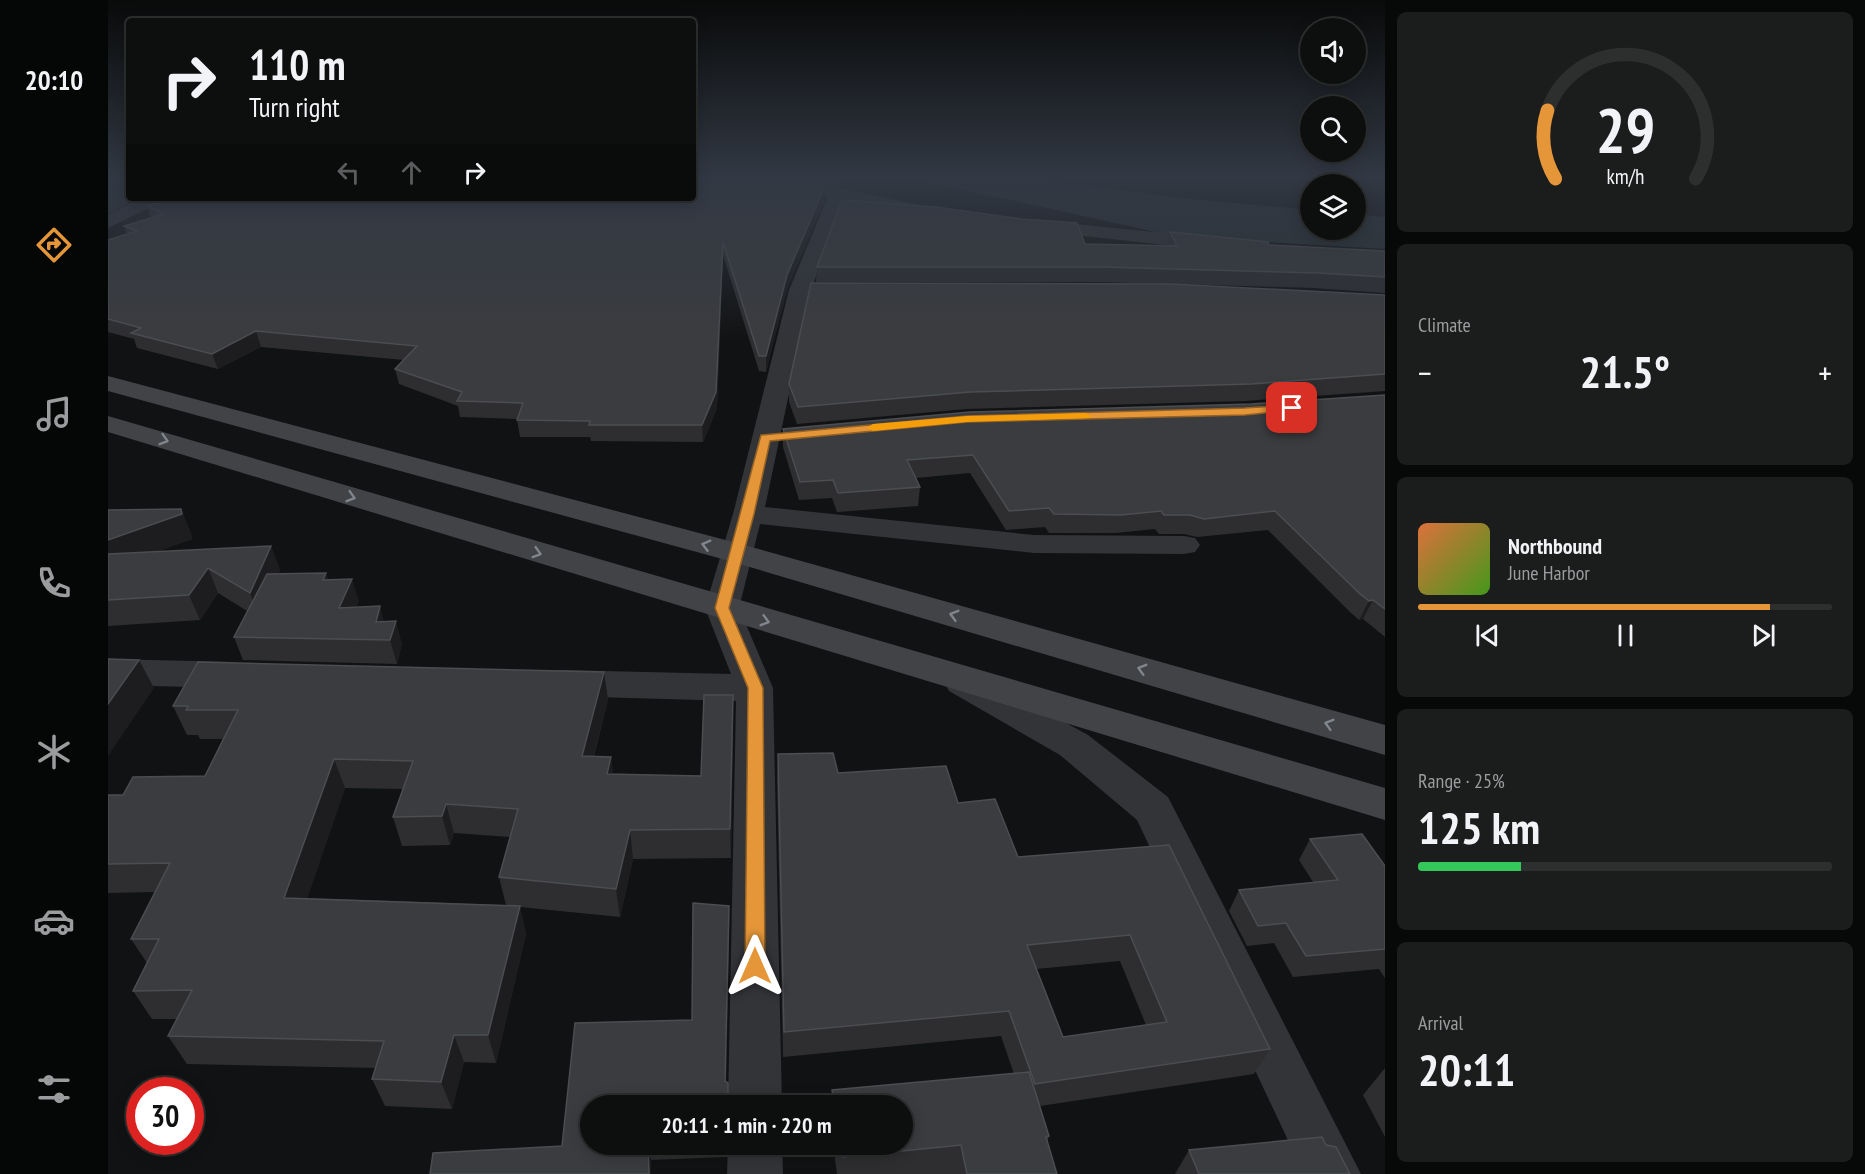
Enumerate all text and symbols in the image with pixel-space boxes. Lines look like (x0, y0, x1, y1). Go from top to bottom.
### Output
map controls (1300, 18, 1366, 240)
button: sound (1300, 18, 1366, 84)
text: 110 m (249, 37, 346, 92)
icon: right (150, 42, 228, 120)
text: 20:10 (25, 63, 83, 97)
text: 29 (1595, 89, 1655, 170)
text: Turn right (249, 90, 340, 124)
button: search (1300, 96, 1366, 162)
icon: left (332, 156, 365, 189)
icon: ahead (395, 156, 428, 189)
icon: right (458, 156, 491, 189)
text: km/h (1606, 163, 1644, 191)
button: layers (1300, 174, 1366, 240)
icon: directions (33, 224, 75, 266)
text: Climate (1418, 312, 1471, 338)
text: 21.5° (1580, 342, 1670, 400)
text: − (1418, 351, 1432, 394)
text: + (1818, 351, 1832, 394)
pin (1266, 382, 1317, 433)
icon: arrive (1275, 391, 1308, 424)
icon: music (33, 393, 75, 435)
one-way arrow (158, 433, 169, 446)
one-way arrow (345, 490, 356, 502)
text: Northbound (1508, 532, 1602, 560)
one-way arrow (701, 539, 711, 552)
one-way arrow (532, 546, 542, 558)
text: June Harbor (1508, 560, 1590, 586)
icon: phone (33, 562, 75, 604)
one-way arrow (949, 610, 960, 622)
one-way arrow (759, 613, 769, 626)
icon: previous (1471, 619, 1504, 652)
icon: pause (1609, 619, 1642, 652)
icon: next (1747, 619, 1780, 652)
one-way arrow (1137, 664, 1148, 676)
one-way arrow (1324, 719, 1335, 731)
icon: climate (33, 731, 75, 773)
text: Range · 25% (1418, 768, 1505, 794)
text: 125 km (1418, 798, 1540, 856)
icon: car (33, 900, 75, 942)
position arrow (723, 934, 787, 998)
text: Arrival (1418, 1010, 1463, 1036)
text: 20:11 (1418, 1040, 1515, 1098)
icon: filters (33, 1068, 75, 1110)
speed limit sign: 30 (126, 1077, 204, 1155)
text: 20:11 · 1 min · 220 m (661, 1111, 832, 1139)

